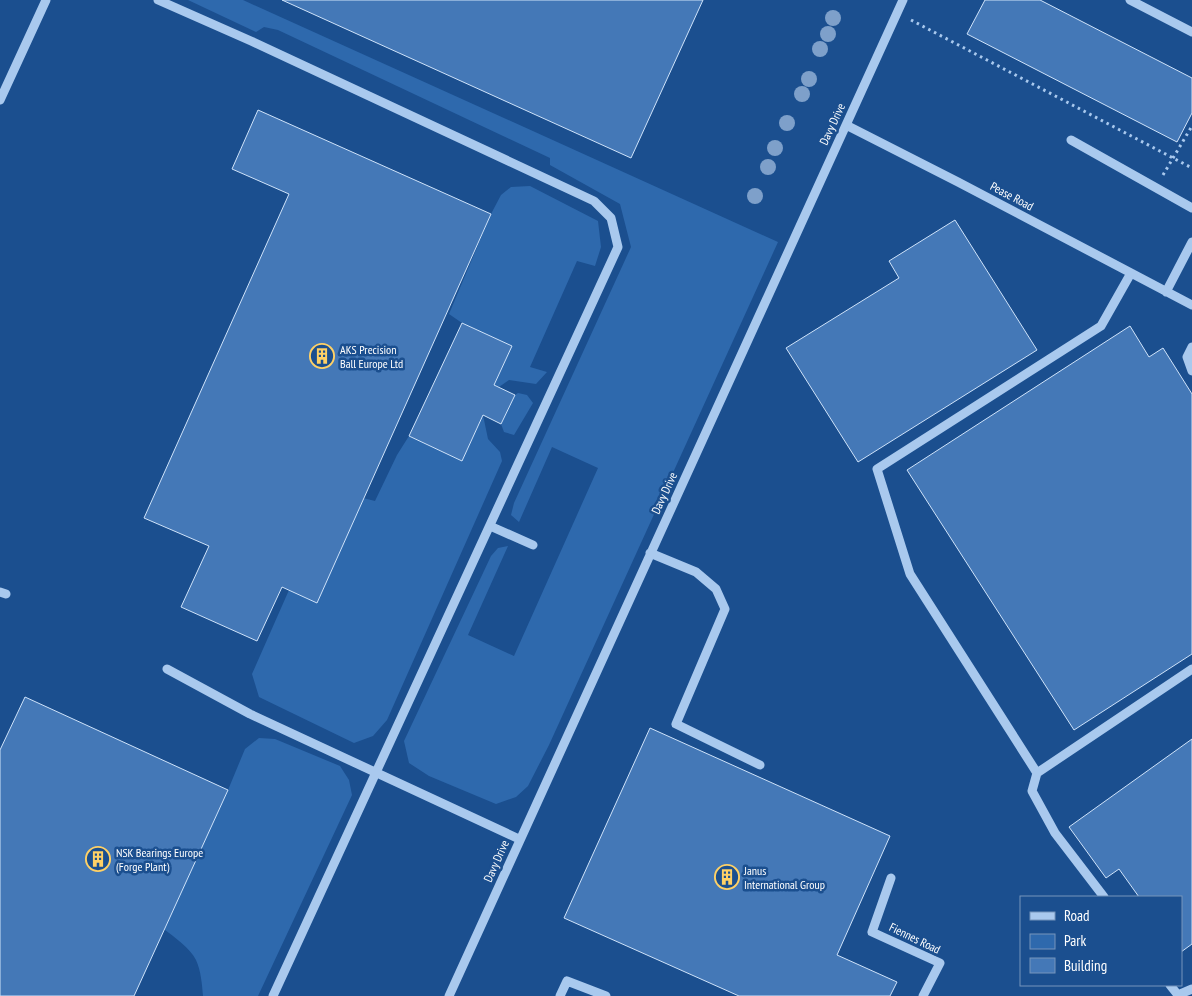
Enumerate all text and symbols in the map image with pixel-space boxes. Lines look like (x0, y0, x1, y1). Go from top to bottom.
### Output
street label: Davy Drive (816, 101, 848, 147)
street label: Pease Road (988, 178, 1036, 214)
place label: AKS Precision Ball Europe Ltd (340, 342, 403, 371)
building icon: AKS Precision Ball Europe Ltd (309, 343, 335, 369)
street label: Davy Drive (648, 470, 680, 516)
street label: Davy Drive (480, 838, 512, 884)
place label: NSK Bearings Europe (Forge Plant) (116, 845, 203, 874)
building icon: NSK Bearings Europe (Forge Plant) (85, 846, 111, 872)
place label: Janus International Group (743, 863, 825, 892)
building icon: Janus International Group (714, 864, 740, 890)
legend (1020, 896, 1182, 986)
text: Road (1064, 906, 1090, 925)
street label: Fiennes Road (887, 919, 943, 957)
text: Park (1064, 931, 1086, 950)
text: Building (1064, 956, 1107, 975)

